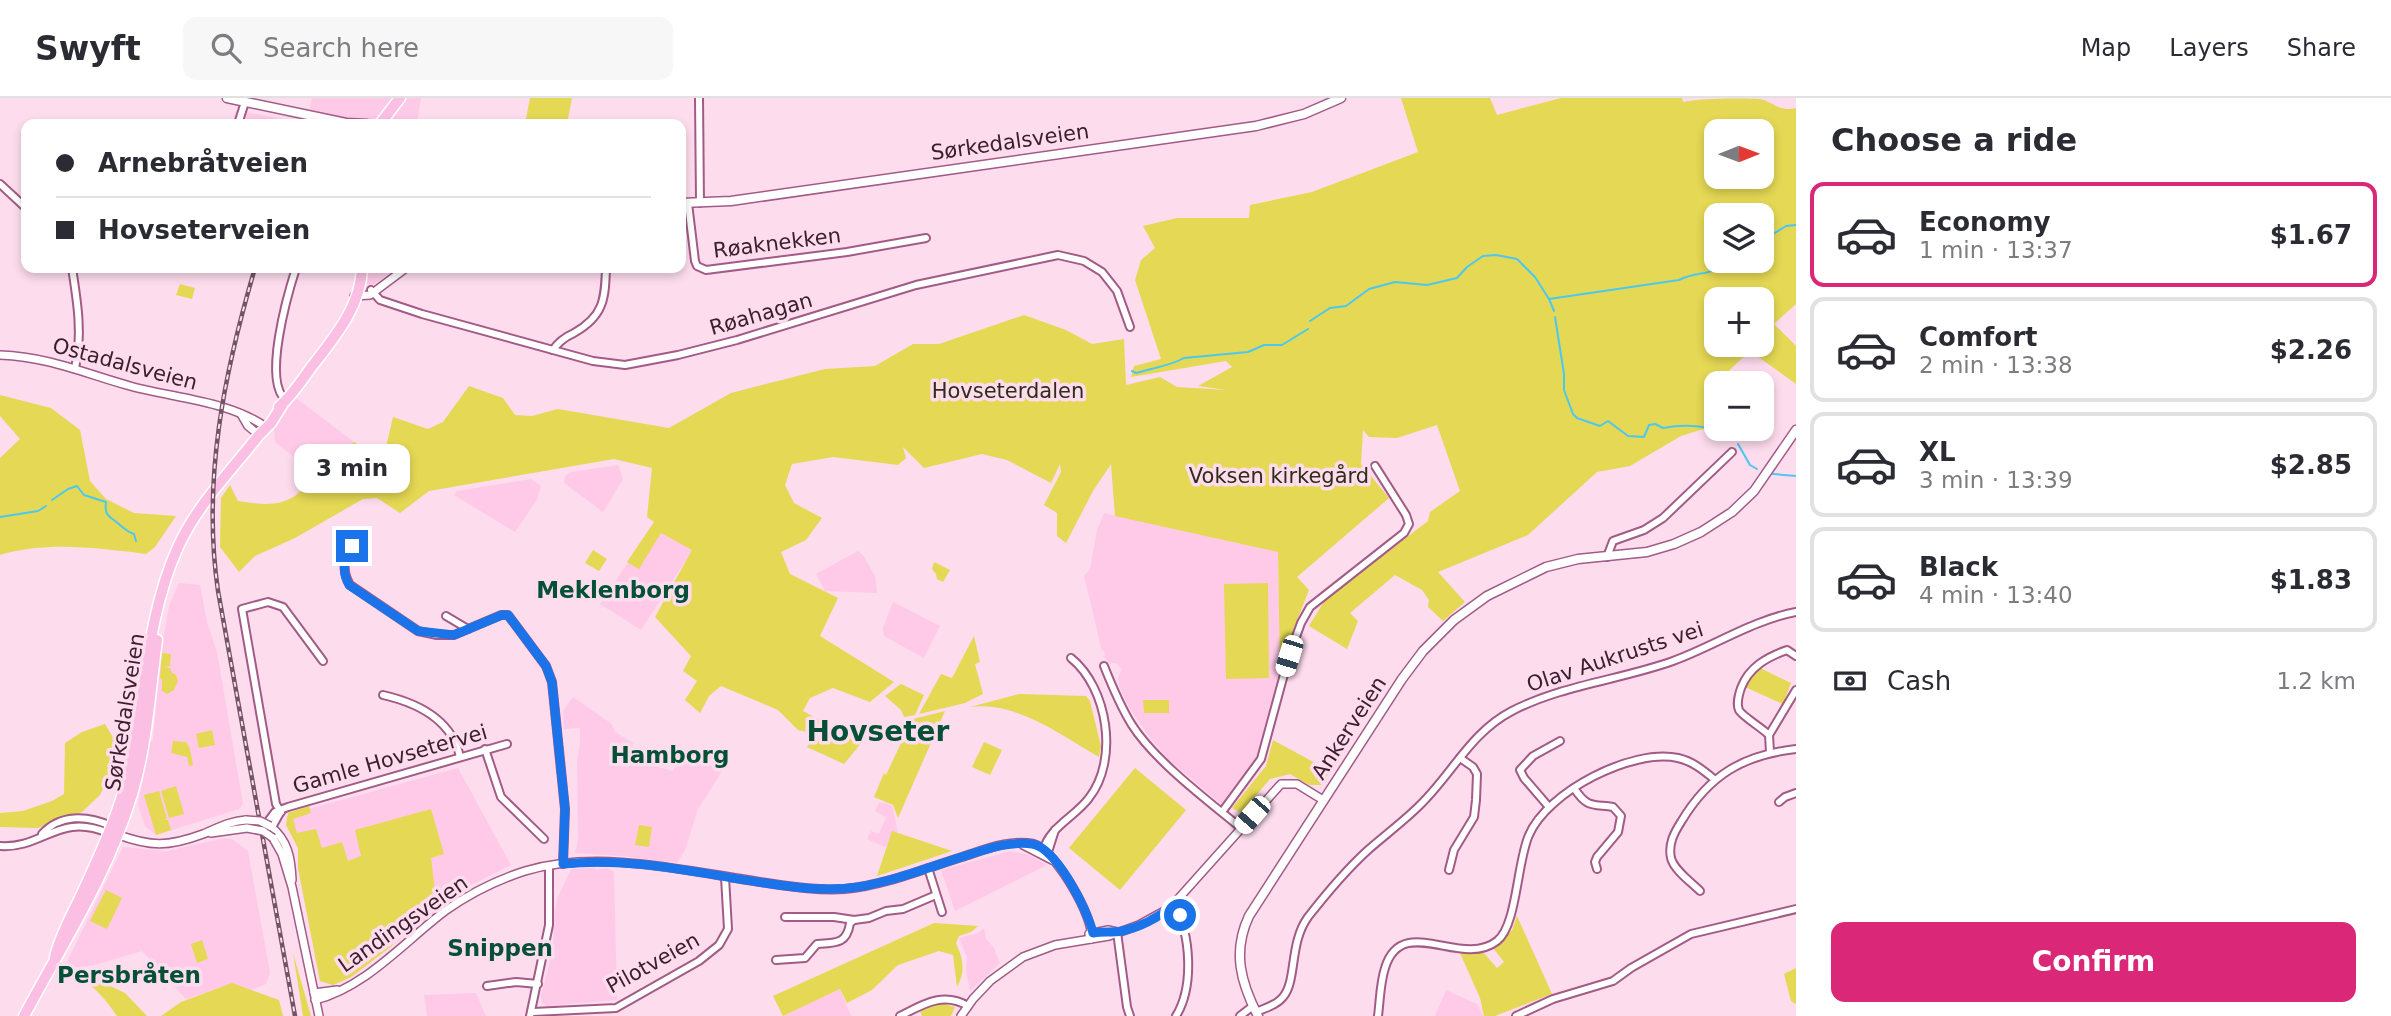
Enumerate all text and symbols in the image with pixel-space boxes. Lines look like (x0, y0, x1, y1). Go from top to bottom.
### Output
search box (183, 17, 673, 80)
text: Swyft (35, 29, 141, 68)
icon: search (207, 29, 245, 67)
text: Search here (263, 33, 419, 63)
text: Map (2081, 34, 2131, 62)
text: Layers (2169, 34, 2249, 62)
text: Share (2287, 34, 2356, 62)
street label: Sørkedalsveien (929, 119, 1091, 165)
north arrow (1704, 119, 1774, 189)
map controls (1704, 119, 1774, 441)
text: Choose a ride (1831, 121, 2077, 159)
text: Arnebråtveien (98, 148, 308, 178)
button: layers (1704, 203, 1774, 273)
icon: car (1835, 203, 1898, 266)
text: Economy (1919, 207, 2050, 237)
text: Hovseterveien (98, 215, 310, 245)
text: $1.67 (2270, 220, 2352, 250)
street label: Røaknekken (712, 223, 842, 263)
text: 1 min · 13:37 (1919, 237, 2073, 263)
button: + (1704, 287, 1774, 357)
street label: Røahagan (707, 288, 815, 340)
icon: car (1835, 318, 1898, 381)
text: Comfort (1919, 322, 2037, 352)
street label: Ostadalsveien (50, 333, 200, 395)
text: $2.26 (2270, 335, 2352, 365)
text: 2 min · 13:38 (1919, 352, 2073, 378)
button: − (1704, 371, 1774, 441)
park label: Hovseterdalen (932, 379, 1084, 403)
icon: car (1835, 433, 1898, 496)
text: XL (1919, 437, 1956, 467)
callout: 3 min (294, 444, 410, 494)
text: $2.85 (2270, 450, 2352, 480)
text: 3 min (316, 455, 388, 481)
park label: Voksen kirkegård (1189, 463, 1369, 488)
text: 3 min · 13:39 (1919, 467, 2073, 493)
route end (336, 530, 368, 562)
icon: car (1835, 548, 1898, 611)
text: Black (1919, 552, 1998, 582)
text: $1.83 (2270, 565, 2352, 595)
district label: Meklenborg (536, 577, 690, 603)
text: 4 min · 13:40 (1919, 582, 2073, 608)
street label: Olav Aukrusts vei (1524, 617, 1706, 697)
street label: Sørkedalsveien (101, 631, 149, 793)
car (1273, 633, 1306, 679)
icon: cash (1831, 662, 1869, 700)
text: Cash (1887, 666, 1951, 696)
text: 1.2 km (2276, 668, 2356, 694)
street label: Ankerveien (1307, 672, 1391, 784)
district label: Hovseter (807, 715, 950, 748)
street label: Gamle Hovsetervei (290, 720, 490, 798)
district label: Hamborg (611, 742, 729, 768)
car (1231, 792, 1274, 838)
street label: Landingsveien (334, 871, 472, 977)
route start (1164, 899, 1196, 931)
button: Confirm (1831, 922, 2356, 1002)
street label: Pilotveien (602, 928, 704, 998)
district label: Snippen (447, 935, 553, 961)
district label: Persbråten (57, 962, 201, 988)

